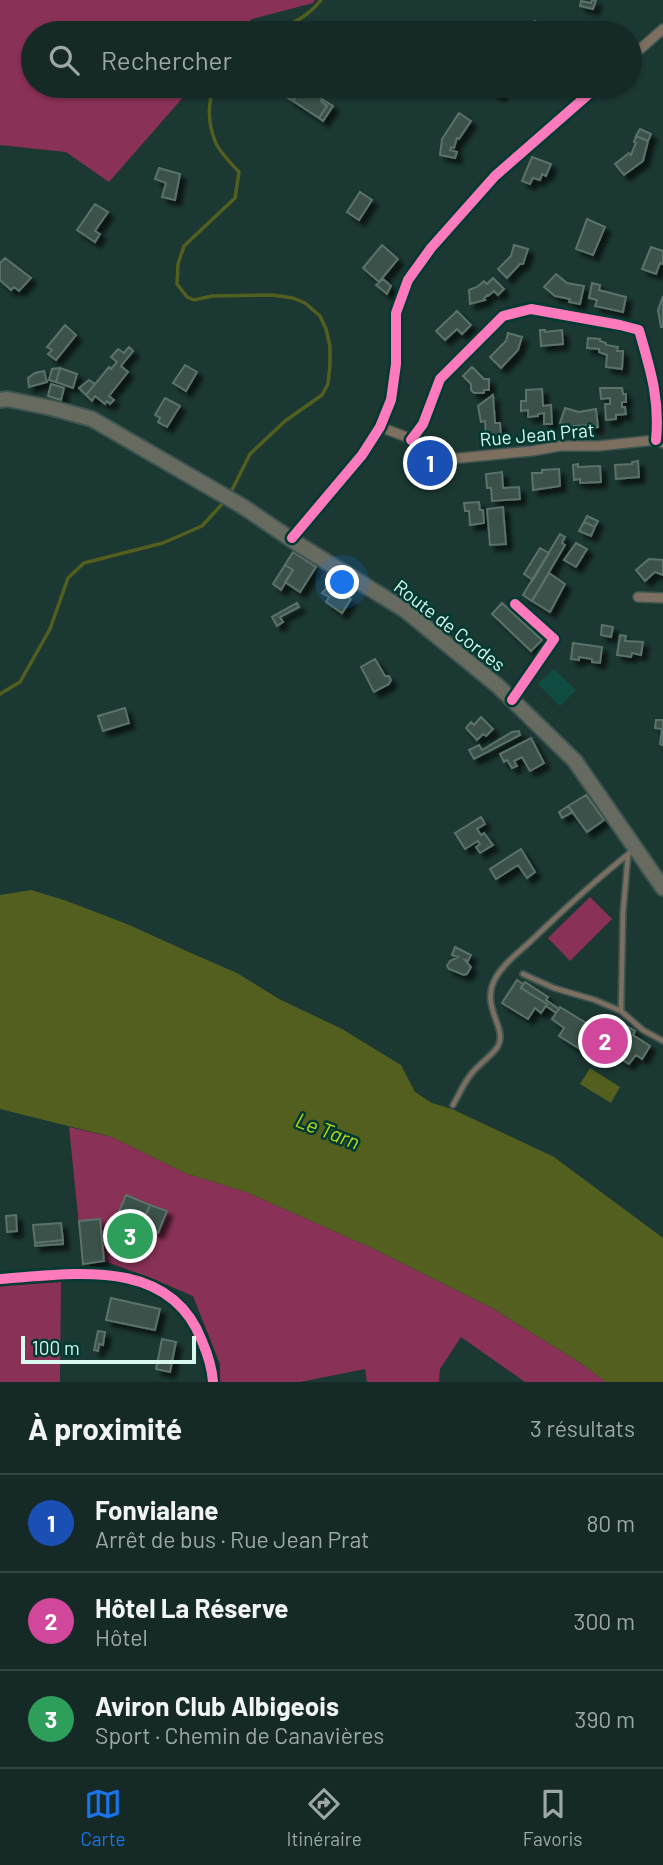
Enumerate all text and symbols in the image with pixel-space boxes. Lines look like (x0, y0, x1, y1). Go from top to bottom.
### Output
search box (21, 21, 642, 98)
icon: search (45, 41, 83, 79)
text: Rechercher (101, 44, 232, 75)
street label: Rue Jean Prat (479, 418, 595, 450)
pin: 1 (407, 437, 453, 489)
your location (325, 565, 359, 599)
street label: Route de Cordes (390, 574, 510, 676)
pin: 2 (582, 1015, 628, 1067)
water label: Le Tarn (293, 1106, 363, 1154)
pin: 3 (107, 1210, 153, 1262)
scale bar (21, 1333, 196, 1365)
text: 100 m (32, 1336, 80, 1359)
text: À proximité (28, 1410, 182, 1446)
text: 3 résultats (530, 1414, 635, 1442)
text: Fonvialane (95, 1494, 218, 1525)
text: 1 (47, 1509, 55, 1537)
text: 80 m (586, 1509, 635, 1537)
text: Arrêt de bus · Rue Jean Prat (95, 1525, 369, 1553)
text: Hôtel La Réserve (95, 1592, 289, 1623)
text: 2 (45, 1607, 57, 1635)
text: 300 m (574, 1607, 635, 1635)
text: Hôtel (95, 1623, 148, 1651)
text: Aviron Club Albigeois (95, 1690, 339, 1721)
text: 3 (45, 1705, 57, 1733)
text: 390 m (575, 1705, 635, 1733)
text: Sport · Chemin de Canavières (95, 1721, 384, 1749)
tab: Carte (80, 1785, 126, 1850)
tab: Itinéraire (286, 1785, 362, 1850)
tab: Favoris (523, 1785, 583, 1850)

